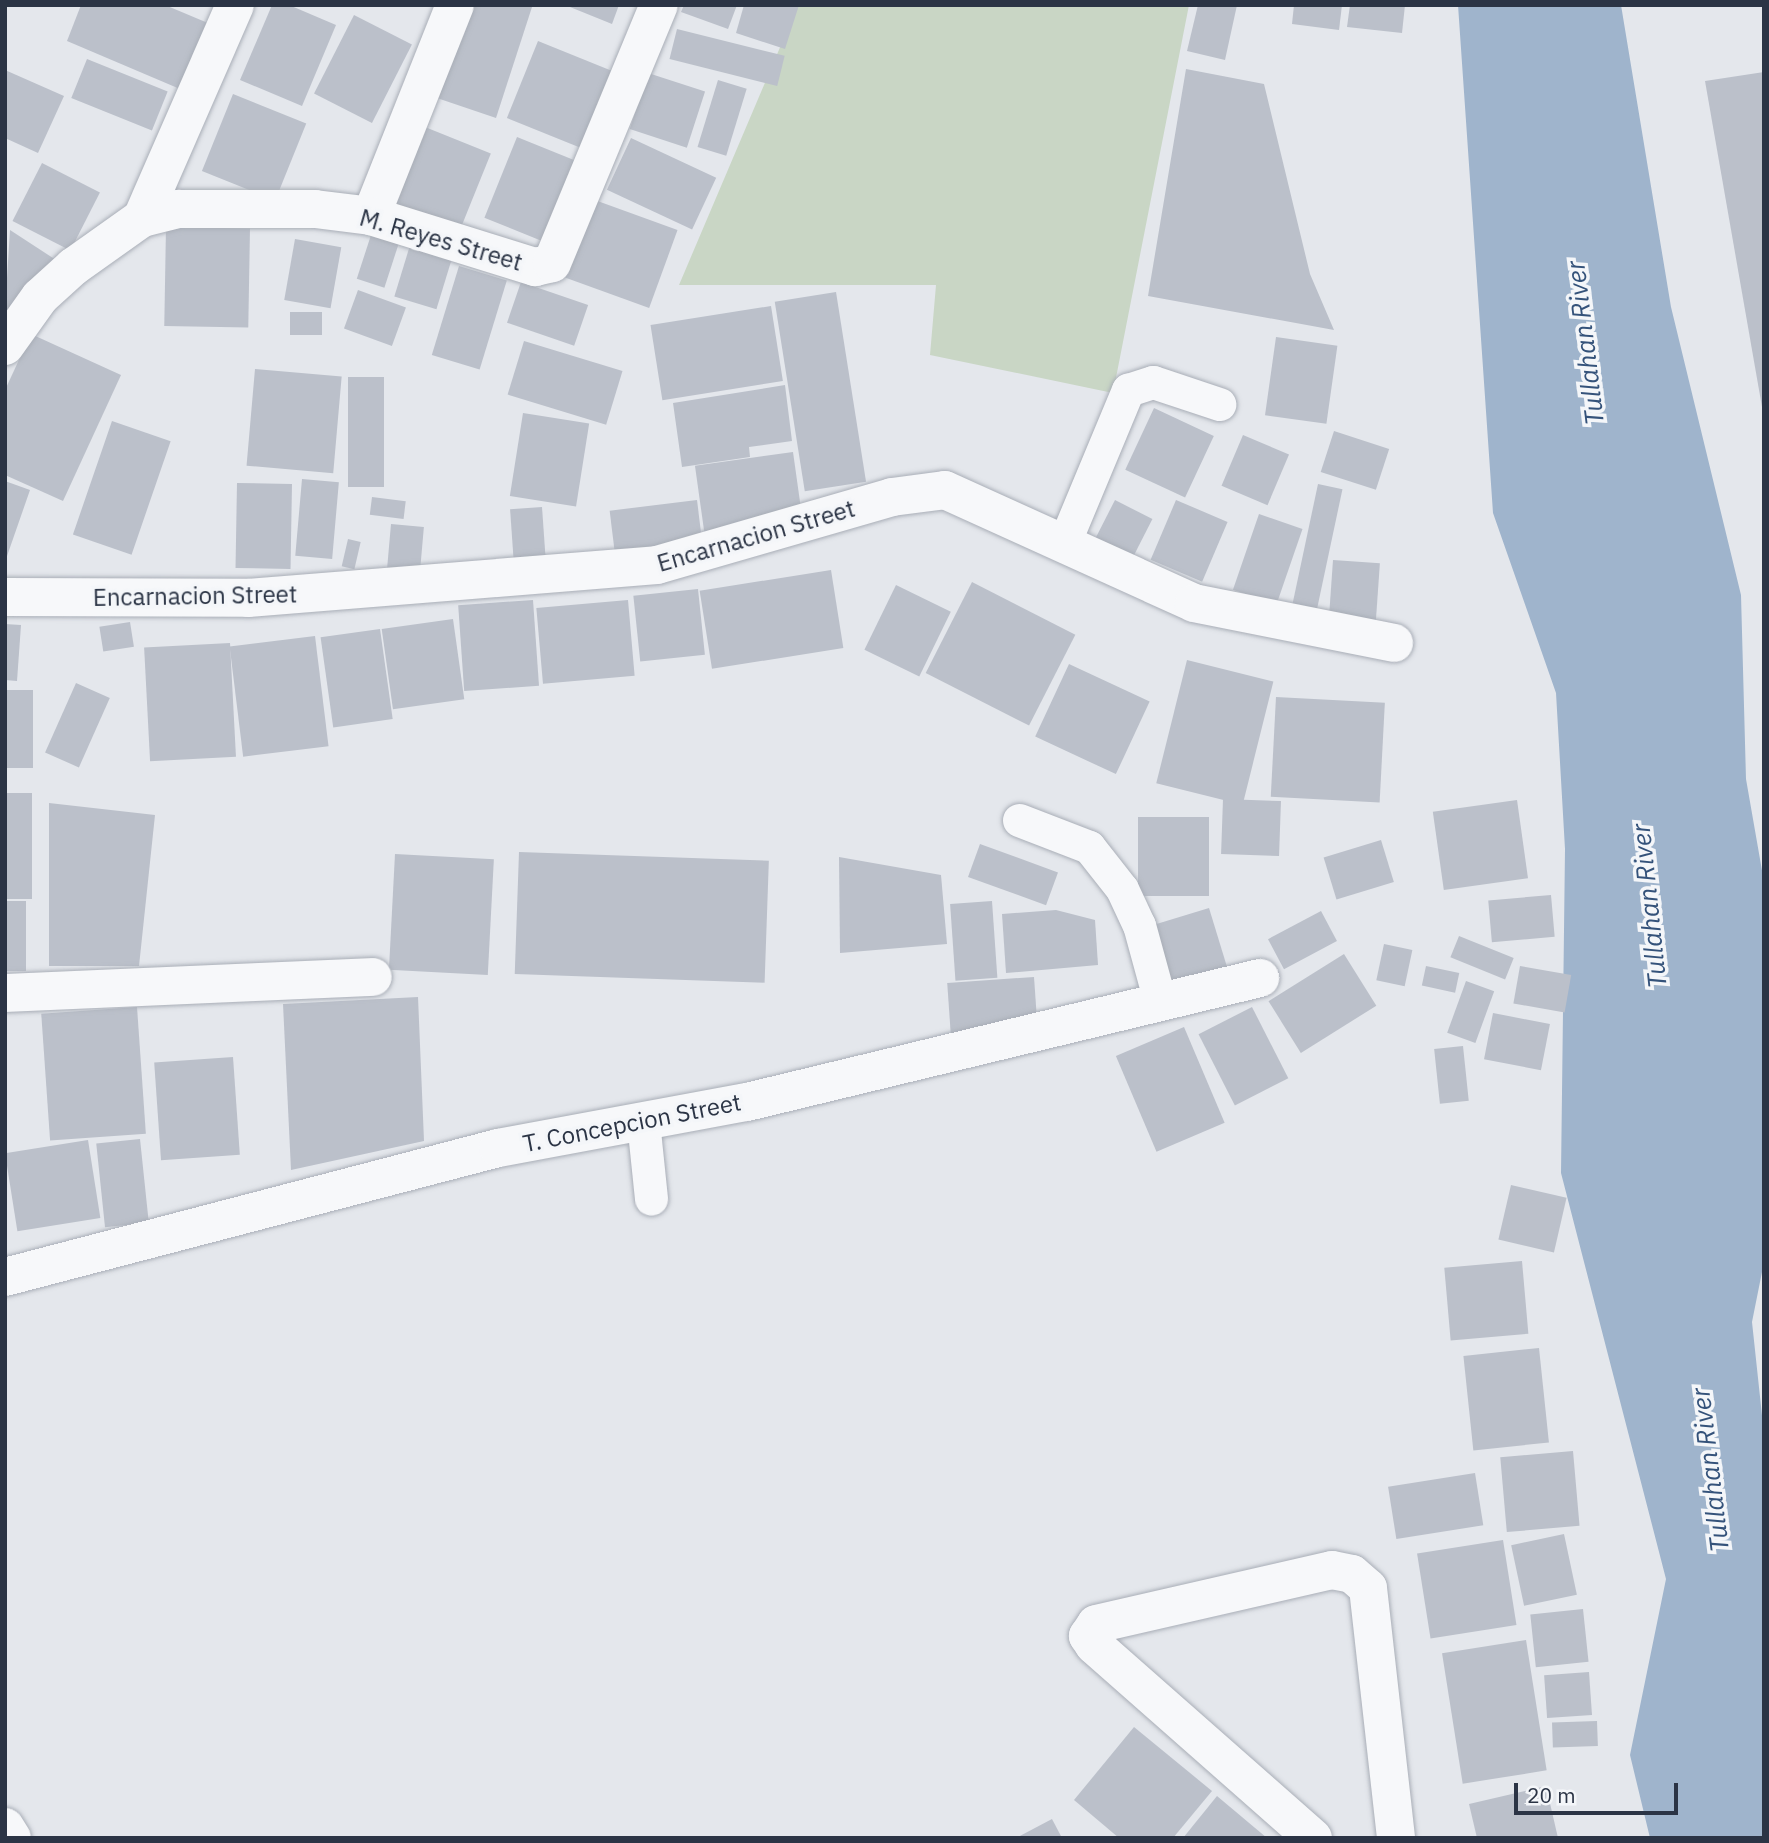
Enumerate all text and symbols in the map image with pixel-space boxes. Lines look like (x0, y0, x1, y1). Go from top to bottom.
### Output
street label: M. Reyes Street (356, 203, 526, 277)
water label: Tullahan River (1559, 259, 1611, 427)
street label: Encarnacion Street (654, 494, 858, 578)
street label: Encarnacion Street (93, 580, 297, 612)
water label: Tullahan River (1625, 822, 1673, 990)
street label: T. Concepcion Street (520, 1088, 744, 1158)
water label: Tullahan River (1684, 1386, 1736, 1554)
scale bar (1517, 1770, 1682, 1814)
text: 20 m (1527, 1781, 1576, 1809)

